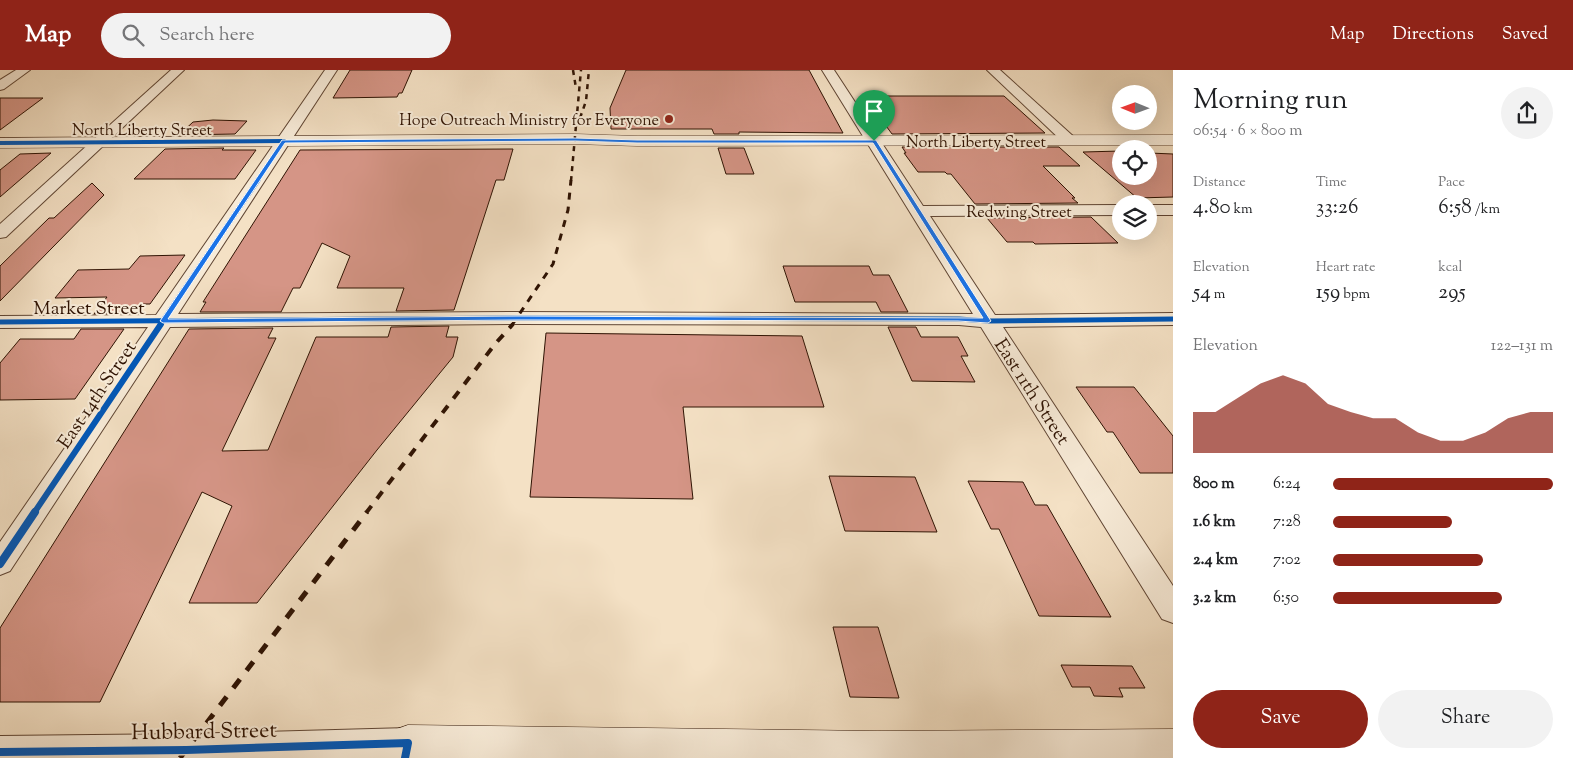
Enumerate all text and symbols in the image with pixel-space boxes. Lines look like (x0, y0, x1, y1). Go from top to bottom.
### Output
search box (101, 13, 451, 58)
text: Map (25, 18, 71, 52)
icon: search (119, 21, 147, 49)
text: Search here (159, 22, 255, 49)
text: Map (1330, 22, 1365, 48)
text: Directions (1393, 22, 1474, 48)
text: Saved (1502, 22, 1548, 48)
text: Morning run (1193, 81, 1348, 121)
north arrow (1112, 85, 1158, 130)
map controls (1112, 85, 1157, 240)
button: share (1501, 87, 1553, 139)
pin (853, 90, 895, 141)
icon: arrive (860, 97, 888, 125)
place label: Hope Outreach Ministry for Everyone (399, 110, 659, 133)
marker: Hope Outreach Ministry for Everyone (663, 113, 675, 125)
street label: North Liberty Street (72, 120, 213, 143)
text: 06:54 · 6 × 800 m (1193, 120, 1303, 143)
street label: North Liberty Street (906, 132, 1047, 155)
button: locate (1112, 140, 1157, 185)
text: Distance (1193, 173, 1246, 193)
text: Time (1316, 173, 1347, 193)
text: Pace (1438, 173, 1465, 193)
text: 4.80 (1193, 193, 1231, 223)
text: 33:26 (1316, 193, 1358, 223)
text: 6:58 (1438, 193, 1472, 223)
button: layers (1112, 195, 1157, 240)
text: km (1231, 200, 1253, 220)
text: /km (1472, 200, 1500, 220)
street label: Redwing Street (966, 202, 1072, 225)
text: Elevation (1193, 258, 1250, 278)
text: Heart rate (1316, 258, 1375, 278)
text: kcal (1438, 258, 1462, 278)
text: 54 (1193, 278, 1211, 308)
text: 159 (1316, 278, 1340, 308)
text: 295 (1438, 278, 1466, 308)
text: m (1211, 285, 1225, 305)
text: bpm (1340, 285, 1370, 305)
street label: Market Street (33, 296, 145, 323)
street label: East 11th Street (986, 334, 1076, 451)
text: Elevation (1193, 335, 1258, 358)
text: 122–131 m (1491, 335, 1553, 358)
street label: East 14th Street (52, 336, 144, 455)
text: 800 m (1193, 473, 1235, 496)
text: 6:24 (1273, 473, 1301, 496)
text: 1.6 km (1193, 511, 1235, 534)
text: 7:28 (1273, 511, 1301, 534)
text: 2.4 km (1193, 549, 1238, 572)
text: 7:02 (1273, 549, 1301, 572)
text: 3.2 km (1193, 587, 1236, 610)
text: 6:50 (1273, 587, 1299, 610)
button: Save (1193, 690, 1368, 748)
button: Share (1378, 690, 1553, 748)
street label: Hubbard Street (131, 716, 278, 750)

